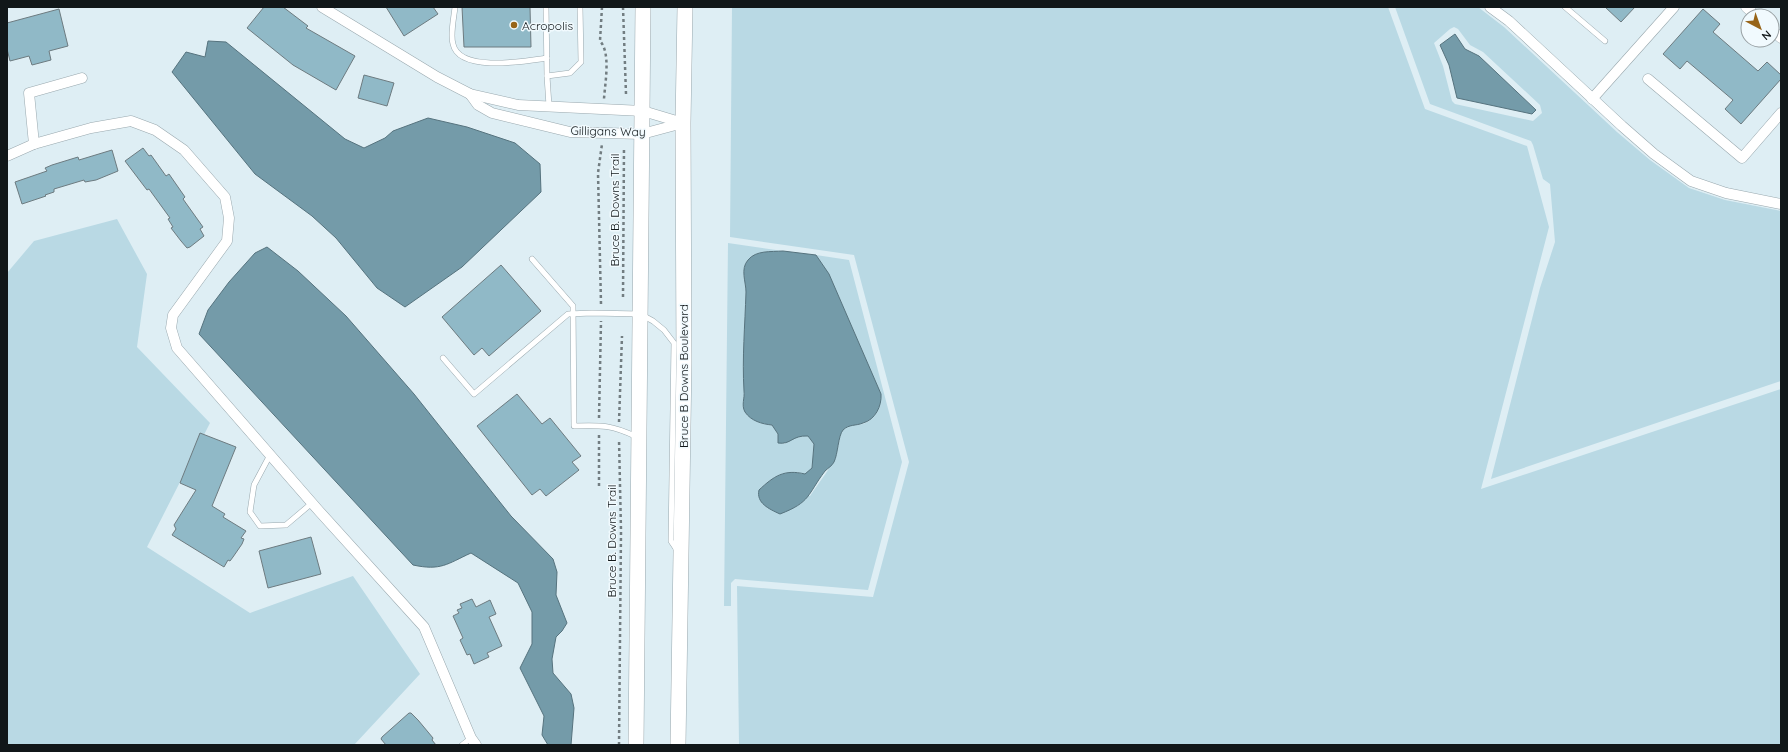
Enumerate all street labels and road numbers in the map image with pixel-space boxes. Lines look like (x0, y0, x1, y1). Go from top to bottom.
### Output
street label: Gilligans Way (570, 123, 646, 139)
street label: Bruce B. Downs Trail (607, 153, 622, 267)
street label: Bruce B Downs Boulevard (676, 304, 691, 448)
street label: Bruce B. Downs Trail (604, 484, 619, 598)

